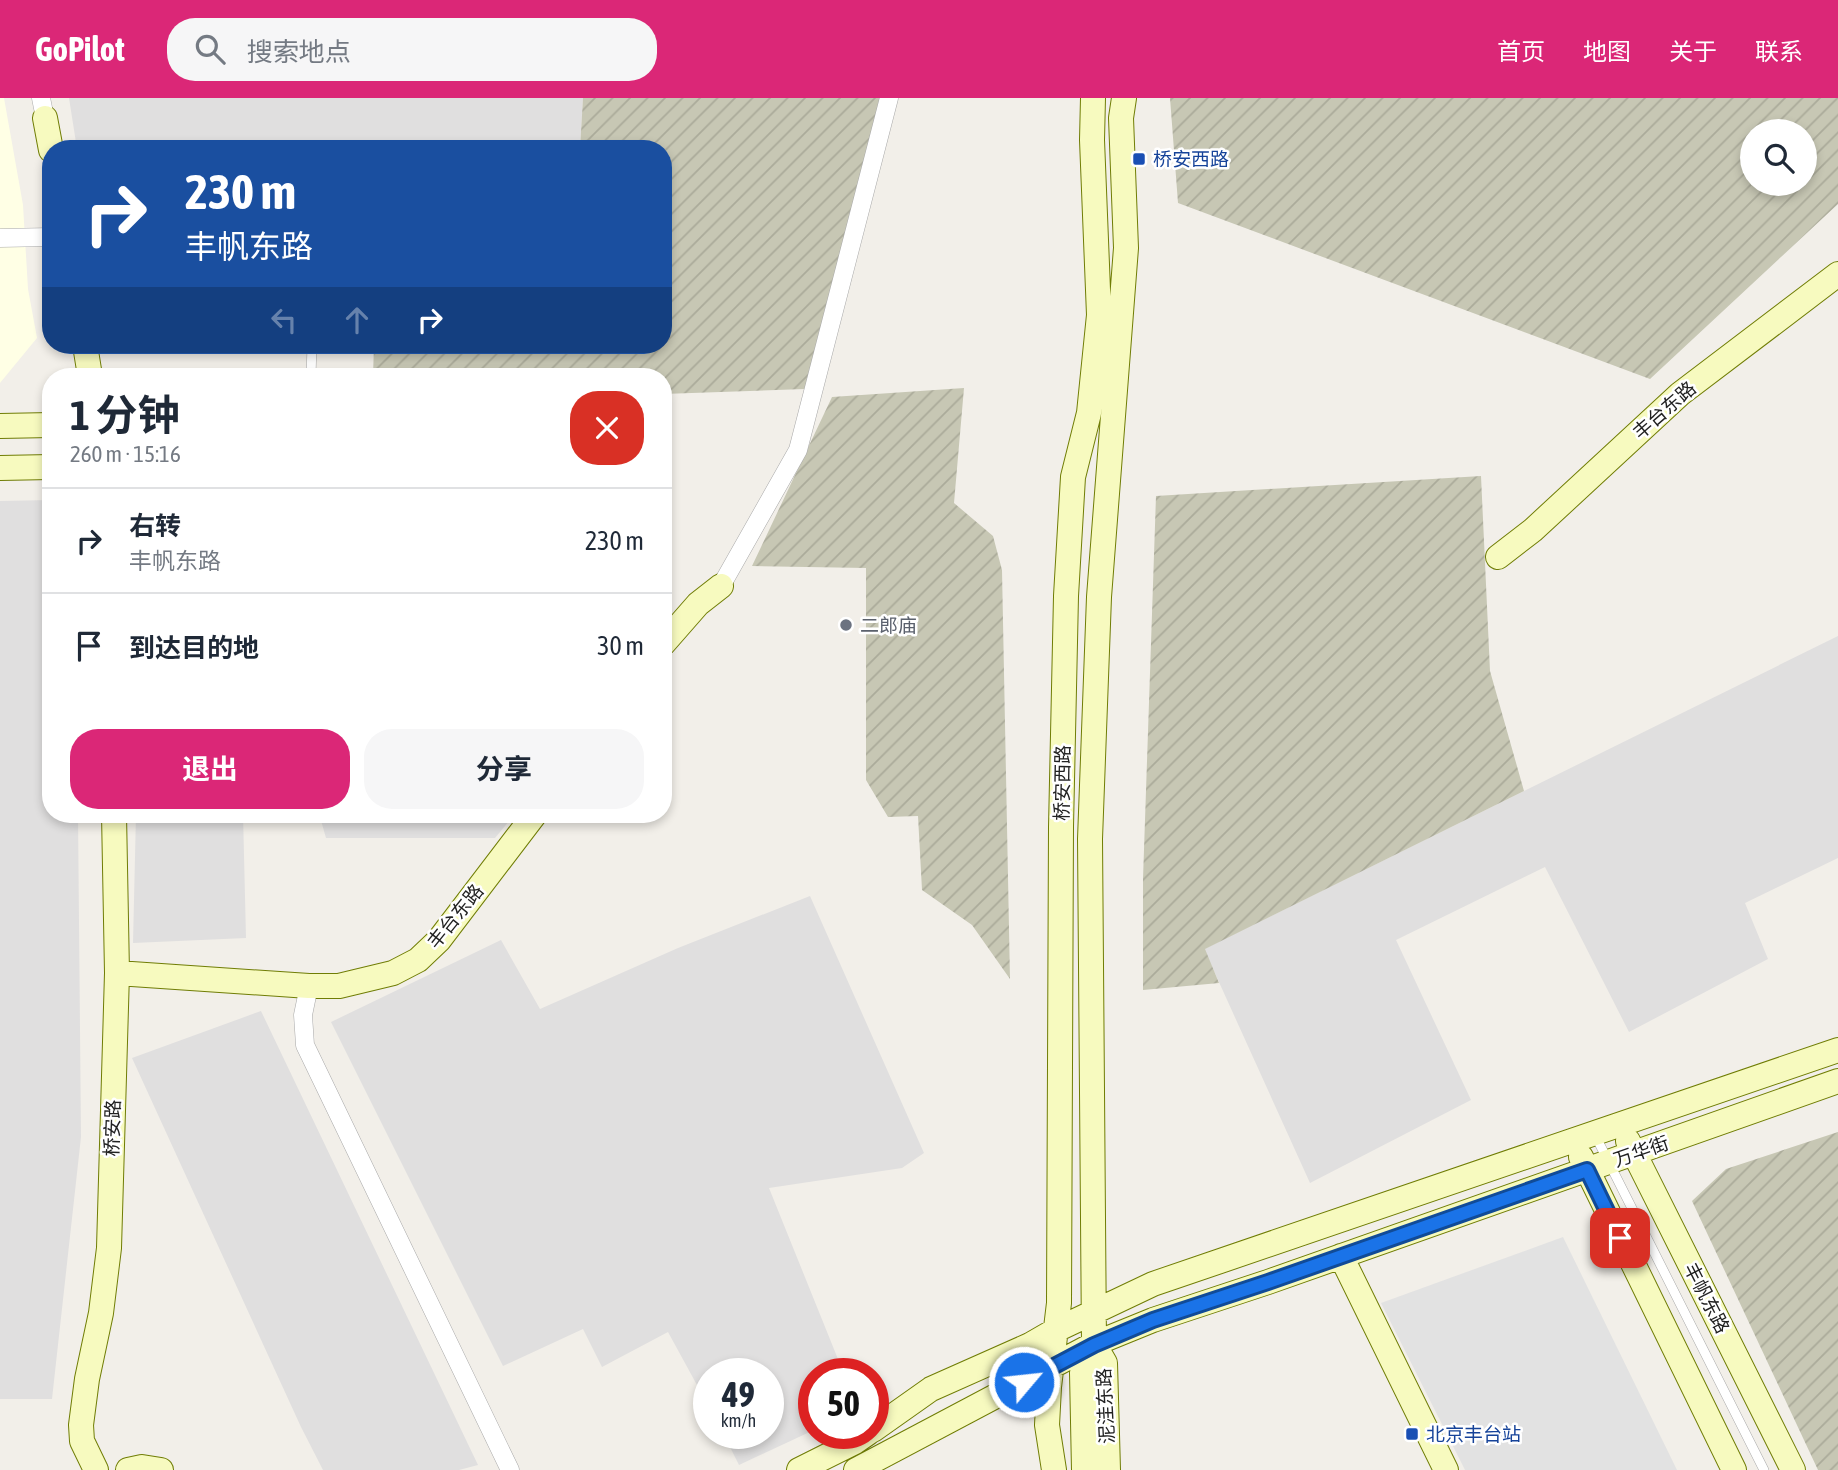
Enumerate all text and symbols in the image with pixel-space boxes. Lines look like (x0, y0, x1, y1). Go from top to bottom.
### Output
search box (167, 18, 657, 81)
text: GoPilot (35, 30, 125, 68)
icon: search (191, 30, 229, 68)
text: 搜索地点 (247, 37, 351, 67)
text: 首页 (1497, 38, 1545, 65)
text: 地图 (1583, 38, 1631, 65)
text: 关于 (1669, 38, 1717, 65)
text: 联系 (1755, 38, 1803, 65)
map controls (1740, 119, 1817, 196)
button: search (1740, 119, 1817, 196)
place label: 桥安西路 (1153, 148, 1229, 170)
marker: 桥安西路 (1131, 151, 1147, 167)
text: 230 m (185, 163, 296, 219)
icon: right (70, 168, 161, 259)
text: 丰帆东路 (185, 228, 313, 265)
icon: left (265, 301, 303, 339)
icon: ahead (338, 301, 376, 339)
icon: right (411, 301, 449, 339)
street label: 丰台东路 (1628, 377, 1700, 443)
text: 1 分钟 (70, 391, 180, 439)
button: close (570, 391, 644, 465)
text: 260 m · 15:16 (70, 441, 181, 467)
text: 右转 (129, 511, 181, 541)
icon: right (70, 522, 108, 560)
text: 230 m (585, 526, 644, 556)
text: 丰帆东路 (129, 548, 221, 574)
place label: 二郎庙 (860, 614, 917, 636)
marker: 二郎庙 (838, 617, 854, 633)
icon: arrive (70, 627, 108, 665)
text: 30 m (597, 631, 644, 661)
text: 到达目的地 (129, 633, 259, 663)
button: 退出 (70, 729, 350, 809)
button: 分享 (364, 729, 644, 809)
street label: 桥安西路 (1050, 745, 1074, 821)
street label: 丰台东路 (423, 880, 487, 952)
street label: 桥安路 (100, 1099, 124, 1157)
street label: 万华街 (1610, 1131, 1672, 1171)
pin (1590, 1208, 1650, 1268)
icon: arrive (1601, 1219, 1639, 1257)
street label: 丰帆东路 (1680, 1259, 1734, 1337)
position arrow (987, 1345, 1061, 1419)
speed limit sign: 50 (798, 1358, 889, 1449)
street label: 泥洼东路 (1092, 1367, 1118, 1445)
text: 49 (722, 1374, 755, 1414)
text: km/h (721, 1410, 756, 1431)
place label: 北京丰台站 (1426, 1423, 1521, 1445)
marker: 北京丰台站 (1404, 1426, 1420, 1442)

